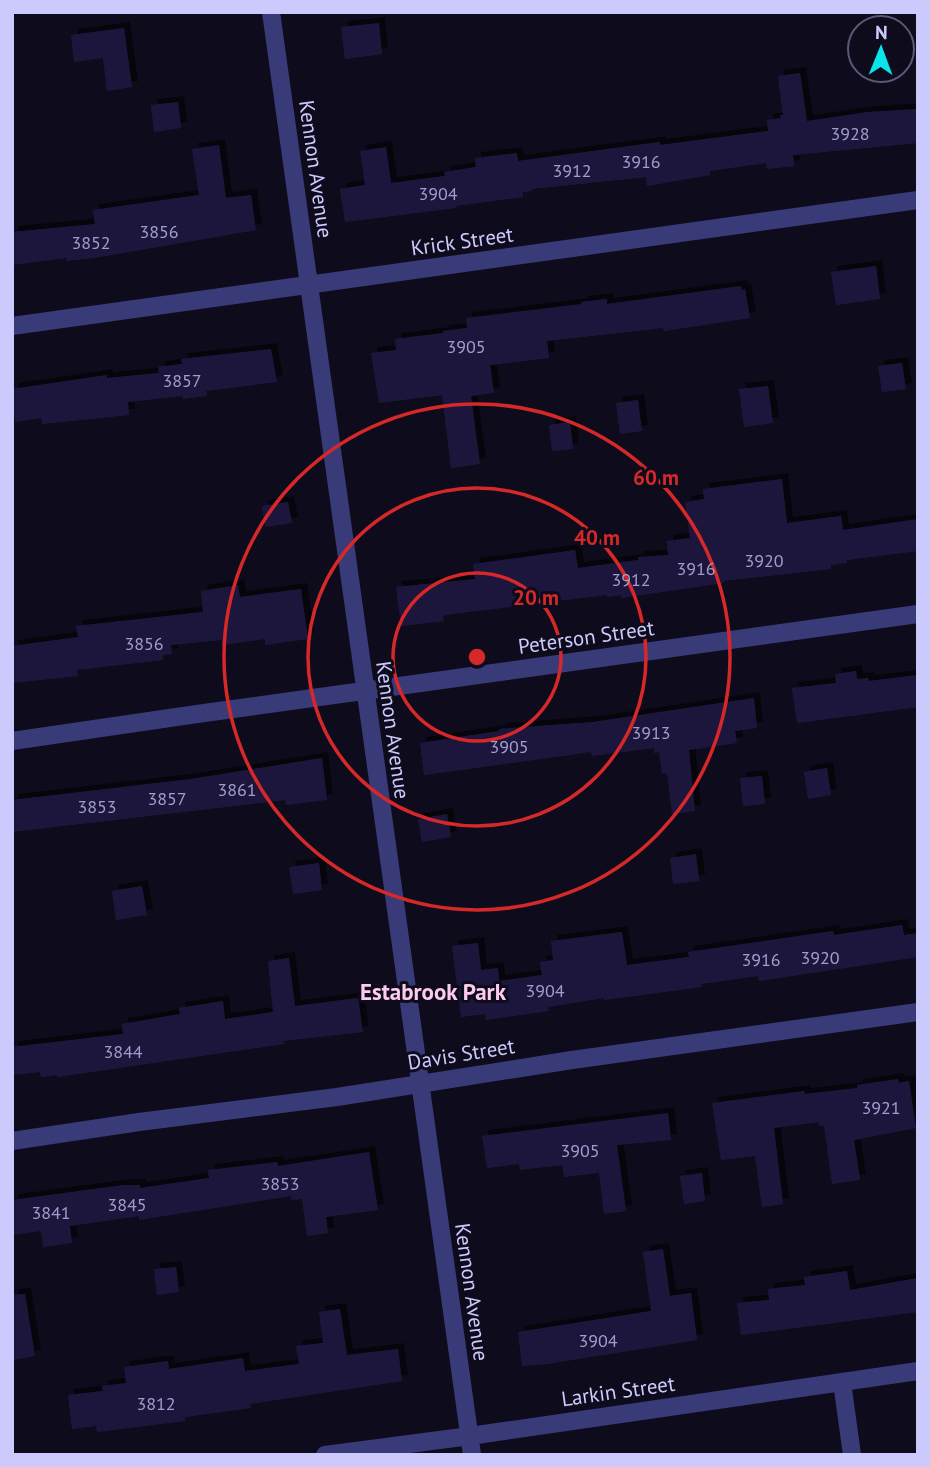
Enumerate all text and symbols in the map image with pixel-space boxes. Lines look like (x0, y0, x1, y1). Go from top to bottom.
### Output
north arrow (846, 14, 916, 84)
text: N (875, 20, 888, 44)
street label: Kennon Avenue (293, 98, 339, 240)
house number: 3928 (830, 122, 870, 145)
house number: 3916 (621, 150, 661, 173)
house number: 3912 (552, 159, 592, 182)
house number: 3904 (418, 182, 458, 205)
house number: 3856 (139, 220, 179, 243)
street label: Krick Street (409, 220, 515, 262)
house number: 3852 (71, 231, 111, 254)
house number: 3905 (446, 335, 486, 358)
house number: 3857 (162, 369, 202, 392)
text: 60 m (633, 464, 679, 491)
text: 40 m (574, 524, 620, 551)
house number: 3920 (744, 549, 784, 572)
house number: 3916 (676, 557, 716, 580)
house number: 3912 (611, 568, 651, 591)
text: 20 m (513, 584, 559, 611)
street label: Peterson Street (516, 614, 656, 660)
house number: 3856 (124, 632, 164, 655)
centre of rings (465, 645, 489, 669)
street label: Kennon Avenue (370, 659, 416, 801)
house number: 3913 (631, 721, 671, 744)
house number: 3905 (489, 735, 529, 758)
house number: 3861 (217, 778, 257, 801)
house number: 3857 (147, 787, 187, 810)
house number: 3853 (77, 795, 117, 818)
house number: 3920 (800, 946, 840, 969)
house number: 3916 (741, 948, 781, 971)
district label: Estabrook Park (360, 977, 507, 1006)
house number: 3904 (525, 979, 565, 1002)
street label: Davis Street (406, 1032, 516, 1076)
house number: 3844 (103, 1040, 143, 1063)
house number: 3921 (861, 1096, 901, 1119)
house number: 3905 (560, 1139, 600, 1162)
house number: 3853 (260, 1172, 300, 1195)
house number: 3845 (107, 1193, 147, 1216)
house number: 3841 (31, 1201, 71, 1224)
street label: Kennon Avenue (449, 1221, 495, 1363)
house number: 3904 (578, 1329, 618, 1352)
street label: Larkin Street (559, 1370, 677, 1412)
house number: 3812 (136, 1392, 176, 1415)

